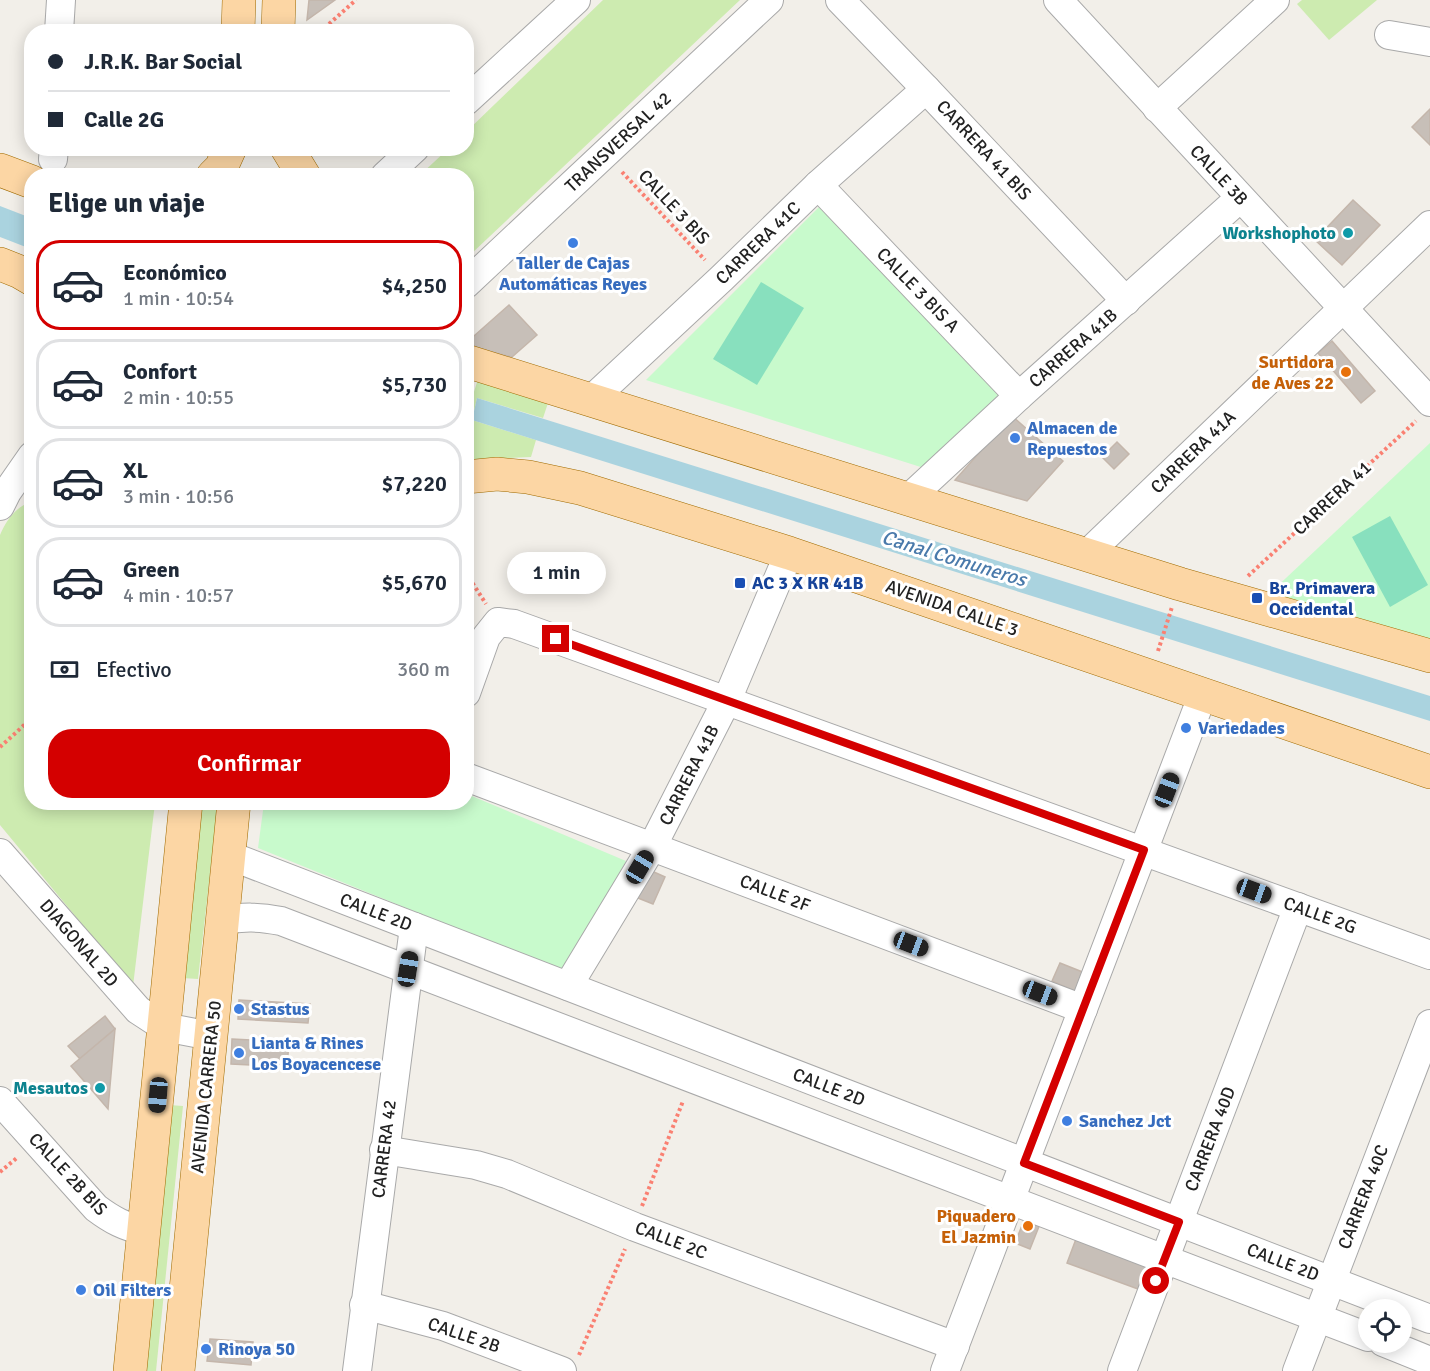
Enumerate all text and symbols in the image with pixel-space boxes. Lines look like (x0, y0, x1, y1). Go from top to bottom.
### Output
text: J.R.K. Bar Social (84, 48, 242, 75)
street label: TRANSVERSAL 42 (560, 87, 676, 197)
street label: CARRERA 41 BIS (932, 95, 1036, 205)
text: Calle 2G (84, 106, 164, 133)
street label: CALLE 3B (1185, 140, 1253, 210)
street label: CALLE 3 BIS (634, 165, 714, 249)
text: Elige un viaje (48, 187, 205, 220)
street label: CARRERA 41C (711, 197, 805, 289)
place label: Workshophoto (1222, 222, 1336, 244)
marker: Workshophoto (1341, 226, 1355, 240)
marker: Taller de Cajas Automáticas Reyes (566, 236, 580, 250)
street label: CALLE 3 BIS A (872, 243, 964, 337)
place label: Taller de Cajas Automáticas Reyes (499, 252, 647, 295)
icon: car (51, 258, 105, 312)
text: Económico (123, 259, 227, 286)
text: $4,250 (381, 272, 447, 299)
text: 1 min · 10:54 (123, 286, 234, 311)
street label: CARRERA 41B (1024, 304, 1122, 392)
place label: Surtidora de Aves 22 (1251, 351, 1334, 394)
icon: car (51, 357, 105, 411)
text: Confort (123, 358, 197, 385)
marker: Surtidora de Aves 22 (1339, 365, 1353, 379)
text: $5,730 (381, 371, 447, 398)
text: 2 min · 10:55 (123, 385, 234, 410)
street label: CARRERA 41A (1146, 406, 1240, 498)
place label: Almacen de Repuestos (1027, 417, 1117, 460)
marker: Almacen de Repuestos (1008, 431, 1022, 445)
icon: car (51, 456, 105, 510)
street label: CARRERA 41 (1288, 456, 1376, 540)
text: XL (123, 457, 148, 484)
text: $7,220 (381, 470, 447, 497)
text: 3 min · 10:56 (123, 484, 234, 509)
water label: Canal Comuneros (879, 525, 1031, 593)
callout: 1 min (506, 552, 606, 594)
icon: car (51, 555, 105, 609)
text: Green (123, 556, 180, 583)
text: 1 min (533, 560, 580, 585)
text: $5,670 (381, 569, 447, 596)
place label: AC 3 X KR 41B (752, 572, 864, 594)
street label: AVENIDA CALLE 3 (883, 575, 1021, 641)
marker: AC 3 X KR 41B (733, 576, 747, 590)
place label: Br. Primavera Occidental (1269, 577, 1375, 620)
text: 4 min · 10:57 (123, 583, 234, 608)
marker: Br. Primavera Occidental (1250, 591, 1264, 605)
route end (542, 625, 569, 652)
icon: cash (48, 653, 81, 686)
text: Efectivo (96, 656, 172, 683)
text: 360 m (397, 657, 450, 682)
place label: Variedades (1198, 717, 1285, 739)
street label: CARRERA 41B (654, 721, 724, 829)
marker: Variedades (1179, 721, 1193, 735)
button: Confirmar (48, 729, 450, 798)
car (1152, 770, 1182, 810)
car (623, 847, 657, 887)
street label: CALLE 2F (737, 870, 813, 916)
car (1234, 876, 1274, 906)
street label: CALLE 2D (337, 888, 415, 936)
street label: CALLE 2G (1281, 892, 1359, 938)
street label: DIAGONAL 2D (35, 895, 123, 991)
car (891, 929, 931, 959)
car (396, 950, 420, 988)
car (1020, 978, 1060, 1008)
place label: Stastus (251, 998, 310, 1020)
street label: AVENIDA CARRERA 50 (186, 1000, 226, 1174)
marker: Stastus (232, 1002, 246, 1016)
place label: Lianta & Rines Los Boyacencese (251, 1032, 381, 1075)
marker: Lianta & Rines Los Boyacencese (232, 1046, 246, 1060)
street label: CALLE 2D (790, 1063, 868, 1111)
car (147, 1076, 169, 1114)
place label: Mesautos (13, 1077, 88, 1099)
marker: Mesautos (93, 1081, 107, 1095)
street label: CARRERA 40D (1180, 1083, 1240, 1195)
street label: CARRERA 42 (367, 1099, 401, 1199)
place label: Sanchez Jct (1079, 1110, 1171, 1132)
marker: Sanchez Jct (1060, 1114, 1074, 1128)
street label: CALLE 2B BIS (24, 1128, 112, 1220)
street label: CARRERA 40C (1333, 1142, 1393, 1252)
place label: Piquadero El Jazmin (936, 1205, 1016, 1248)
street label: CALLE 2C (632, 1216, 710, 1264)
marker: Piquadero El Jazmin (1021, 1219, 1035, 1233)
street label: CALLE 2D (1244, 1238, 1322, 1286)
route start (1142, 1267, 1169, 1294)
place label: Oil Filters (93, 1279, 171, 1301)
marker: Oil Filters (74, 1283, 88, 1297)
map controls (1358, 1299, 1412, 1353)
button: locate (1358, 1299, 1412, 1353)
street label: CALLE 2B (425, 1312, 503, 1358)
place label: Rinoya 50 (218, 1338, 295, 1360)
marker: Rinoya 50 (199, 1342, 213, 1356)

